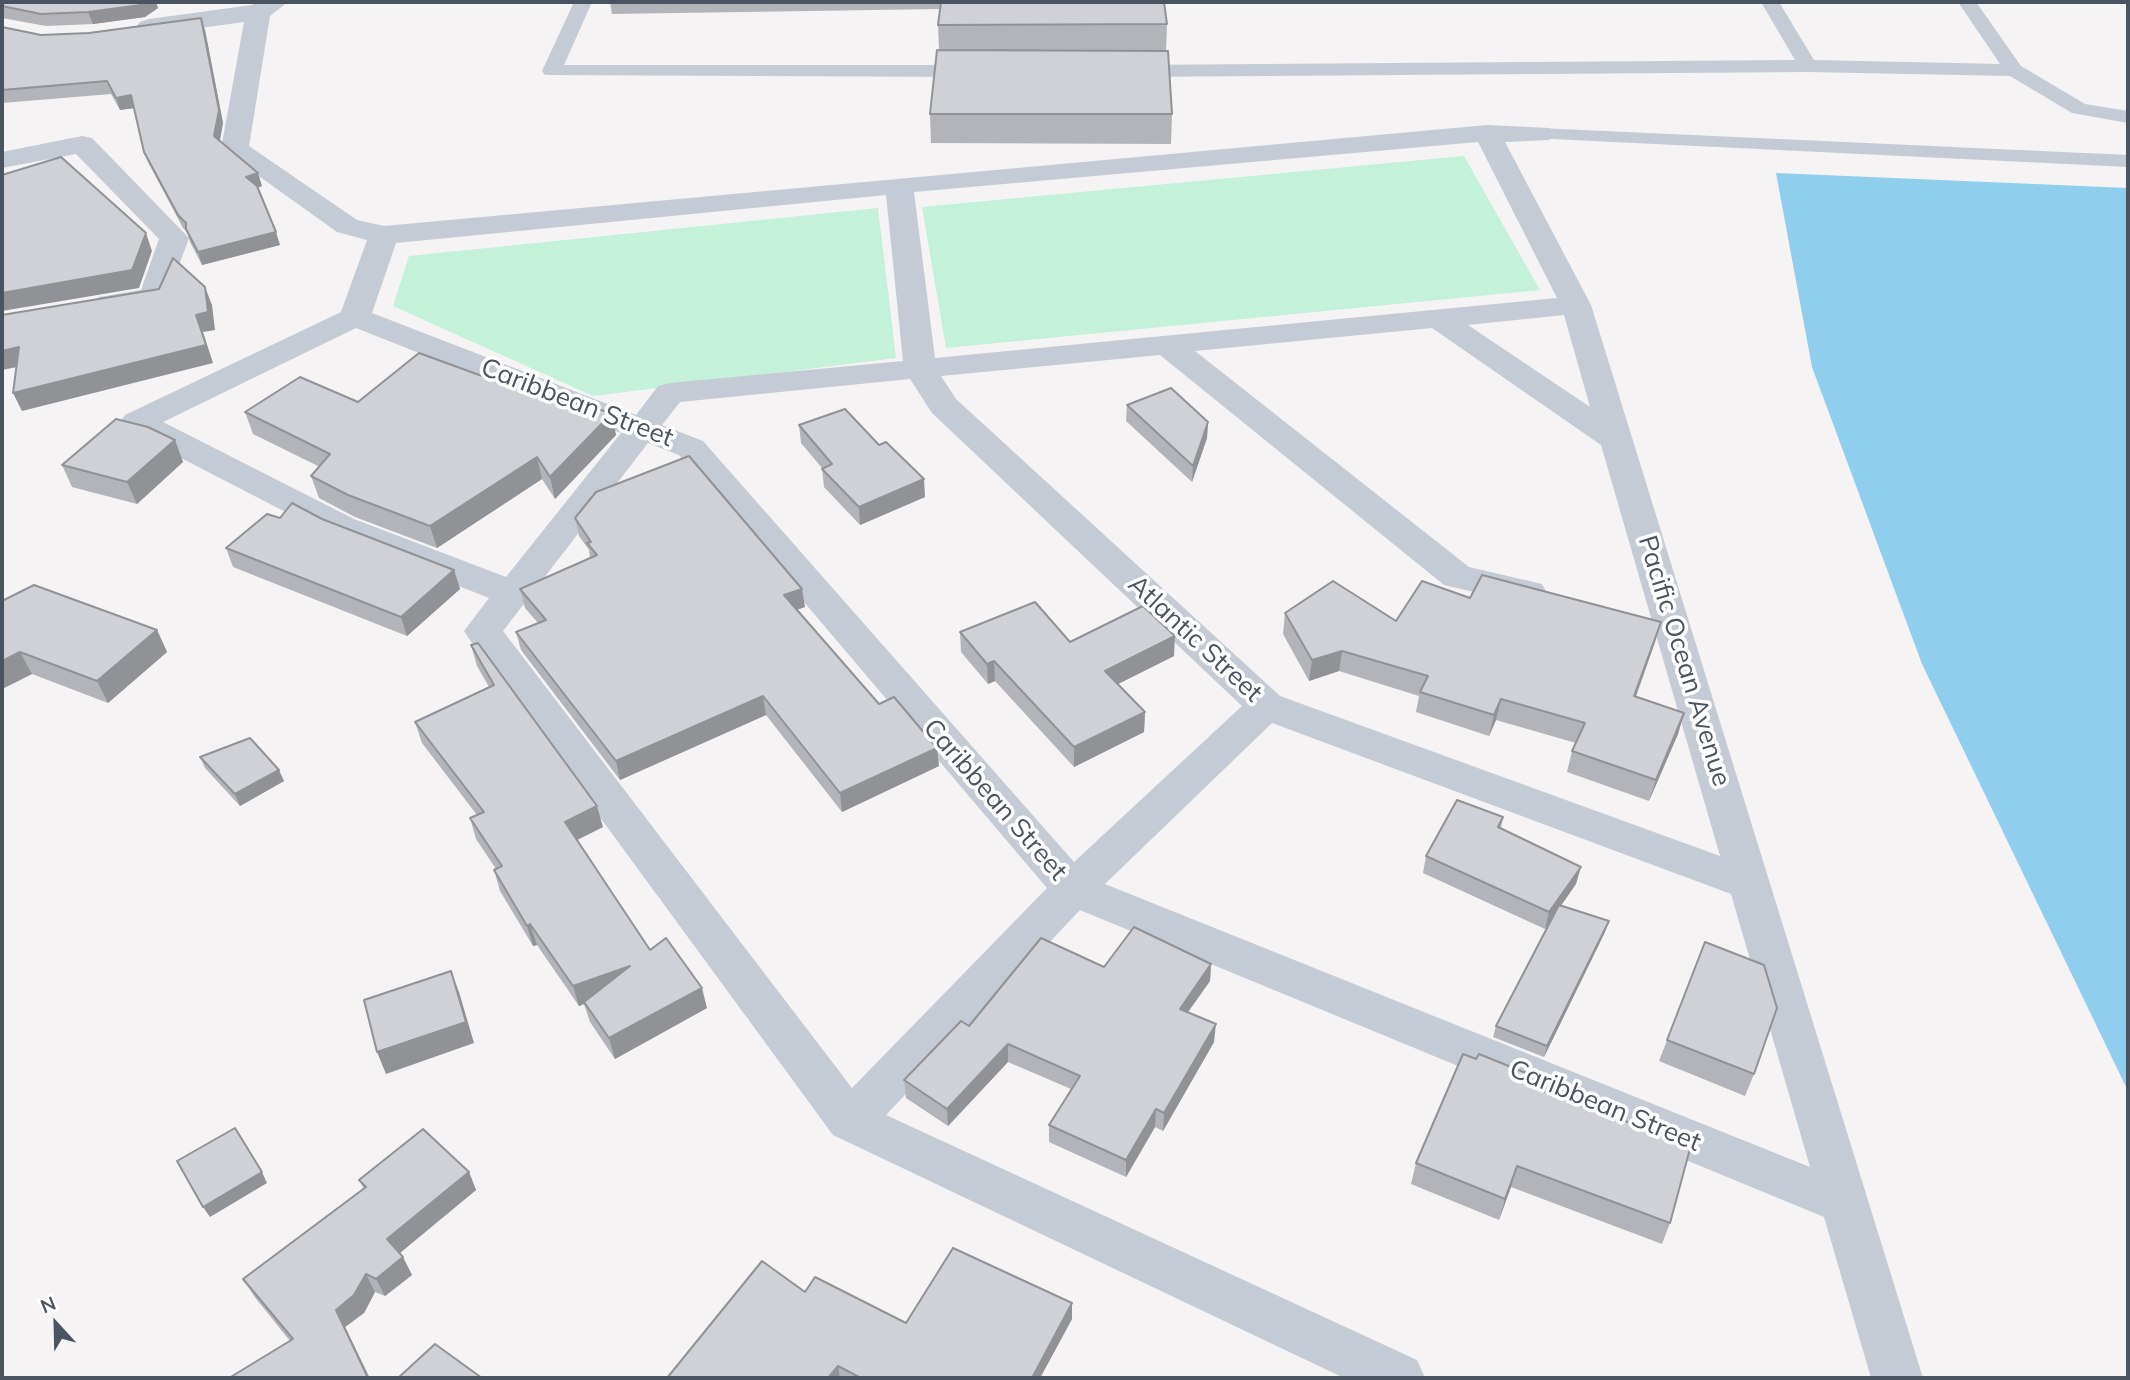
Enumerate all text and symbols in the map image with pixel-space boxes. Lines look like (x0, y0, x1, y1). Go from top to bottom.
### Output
street label: Caribbean Street (476, 352, 678, 454)
street label: Pacific Ocean Avenue (1631, 532, 1737, 790)
street label: Atlantic Street (1122, 569, 1268, 709)
street label: Caribbean Street (916, 713, 1074, 887)
street label: Caribbean Street (1505, 1053, 1705, 1159)
north arrow (21, 1289, 91, 1359)
text: N (37, 1291, 59, 1318)

